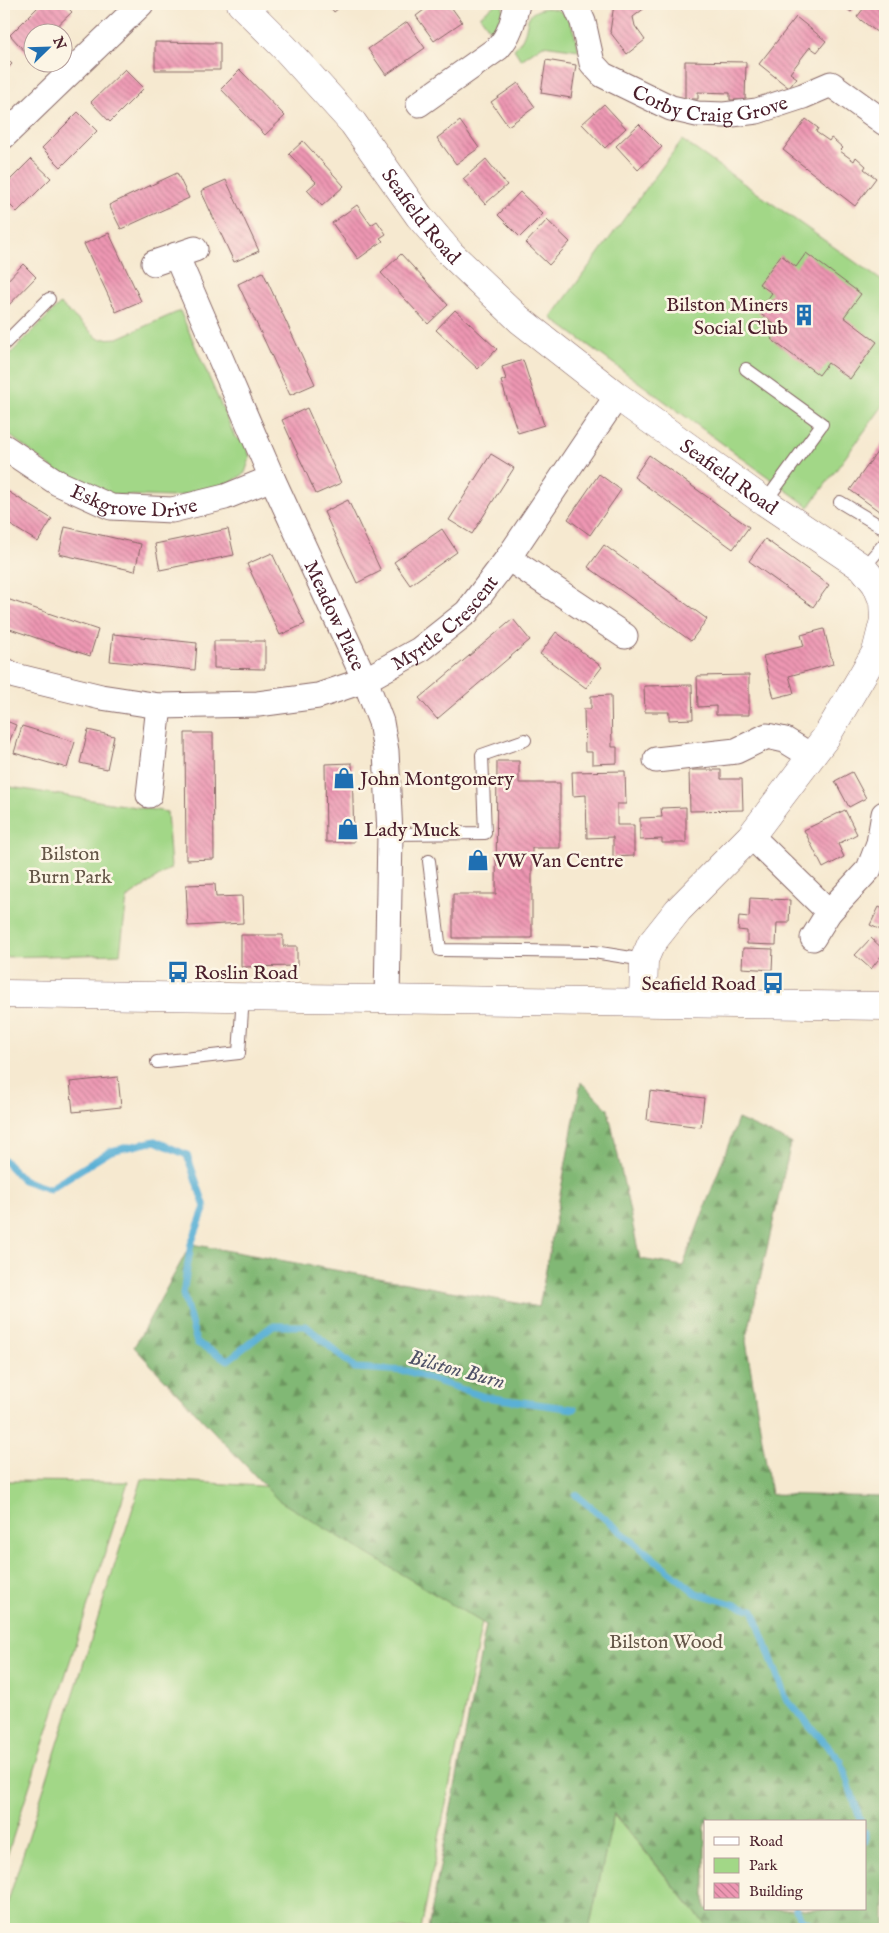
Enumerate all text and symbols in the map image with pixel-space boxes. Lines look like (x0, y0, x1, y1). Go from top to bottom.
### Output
north arrow (22, 22, 72, 72)
text: N (48, 33, 70, 52)
street label: Corby Craig Grove (628, 80, 791, 129)
street label: Seafield Road (375, 164, 465, 271)
place label: Bilston Miners Social Club (666, 293, 788, 341)
building icon: Bilston Miners Social Club (791, 302, 817, 328)
street label: Seafield Road (675, 434, 783, 521)
street label: Eskgrove Drive (66, 479, 200, 524)
street label: Meadow Place (298, 557, 370, 675)
street label: Myrtle Crescent (387, 571, 504, 677)
shop icon: John Montgomery (331, 765, 357, 791)
place label: John Montgomery (358, 767, 514, 792)
shop icon: Lady Muck (335, 816, 361, 842)
place label: Lady Muck (364, 818, 460, 843)
park label: Bilston Burn Park (28, 842, 112, 890)
shop icon: VW Van Centre (465, 847, 491, 873)
place label: VW Van Centre (493, 849, 623, 874)
bus stop icon: Roslin Road (165, 959, 191, 985)
place label: Roslin Road (194, 961, 298, 986)
bus stop icon: Seafield Road (760, 970, 786, 996)
place label: Seafield Road (641, 972, 756, 997)
water label: Bilston Burn (406, 1345, 508, 1396)
park label: Bilston Wood (609, 1630, 723, 1655)
legend (704, 1820, 866, 1910)
text: Road (749, 1832, 784, 1851)
text: Park (749, 1856, 779, 1875)
text: Building (749, 1882, 804, 1901)

